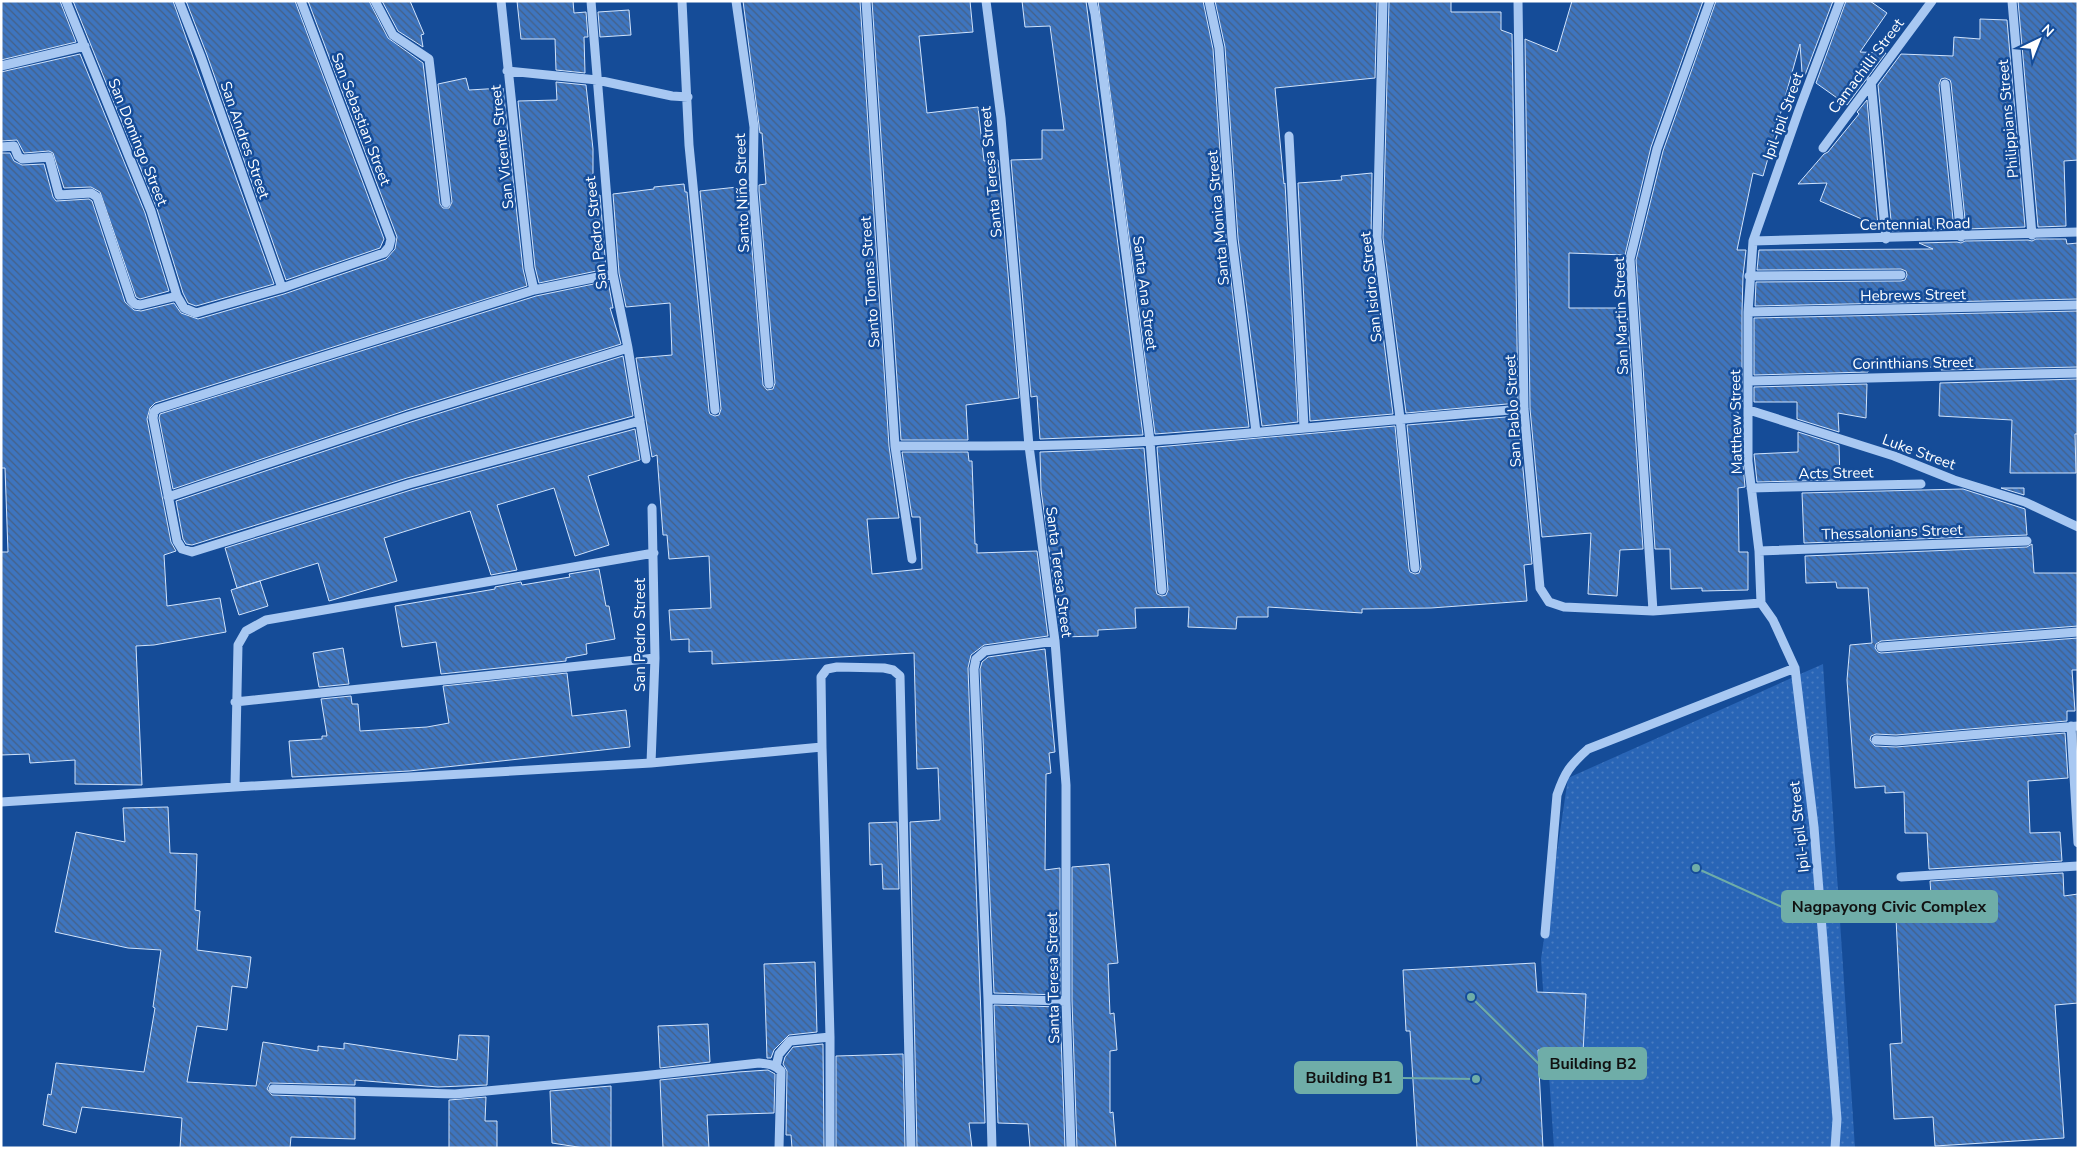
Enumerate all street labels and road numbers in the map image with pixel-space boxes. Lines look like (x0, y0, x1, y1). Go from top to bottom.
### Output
street label: Camachilli Street (1824, 14, 1909, 118)
street label: San Sebastian Street (326, 50, 396, 189)
street label: Philippians Street (1993, 58, 2023, 179)
street label: Ipil-ipil Street (1758, 69, 1808, 162)
street label: San Domingo Street (103, 75, 173, 209)
street label: San Andres Street (216, 79, 275, 202)
street label: San Vicente Street (485, 83, 518, 210)
street label: Santa Teresa Street (975, 105, 1007, 239)
street label: Santo Niño Street (730, 132, 754, 253)
street label: Santa Monica Street (1202, 149, 1234, 286)
street label: San Pedro Street (580, 175, 612, 291)
street label: Centennial Road (1859, 213, 1971, 235)
street label: Santo Tomas Street (855, 215, 885, 349)
street label: San Isidro Street (1355, 230, 1387, 343)
street label: Santa Ana Street (1128, 235, 1162, 352)
street label: San Martin Street (1609, 256, 1633, 375)
street label: Hebrews Street (1860, 284, 1967, 306)
street label: Corinthians Street (1852, 352, 1974, 374)
street label: San Pablo Street (1500, 353, 1526, 468)
street label: Matthew Street (1725, 369, 1747, 475)
street label: Luke Street (1880, 430, 1959, 475)
street label: Acts Street (1798, 462, 1874, 484)
street label: Santa Teresa Street (1041, 505, 1077, 639)
street label: Thessalonians Street (1821, 520, 1964, 544)
street label: San Pedro Street (630, 577, 650, 692)
street label: Ipil-ipil Street (1784, 780, 1814, 874)
street label: Santa Teresa Street (1042, 911, 1064, 1044)

